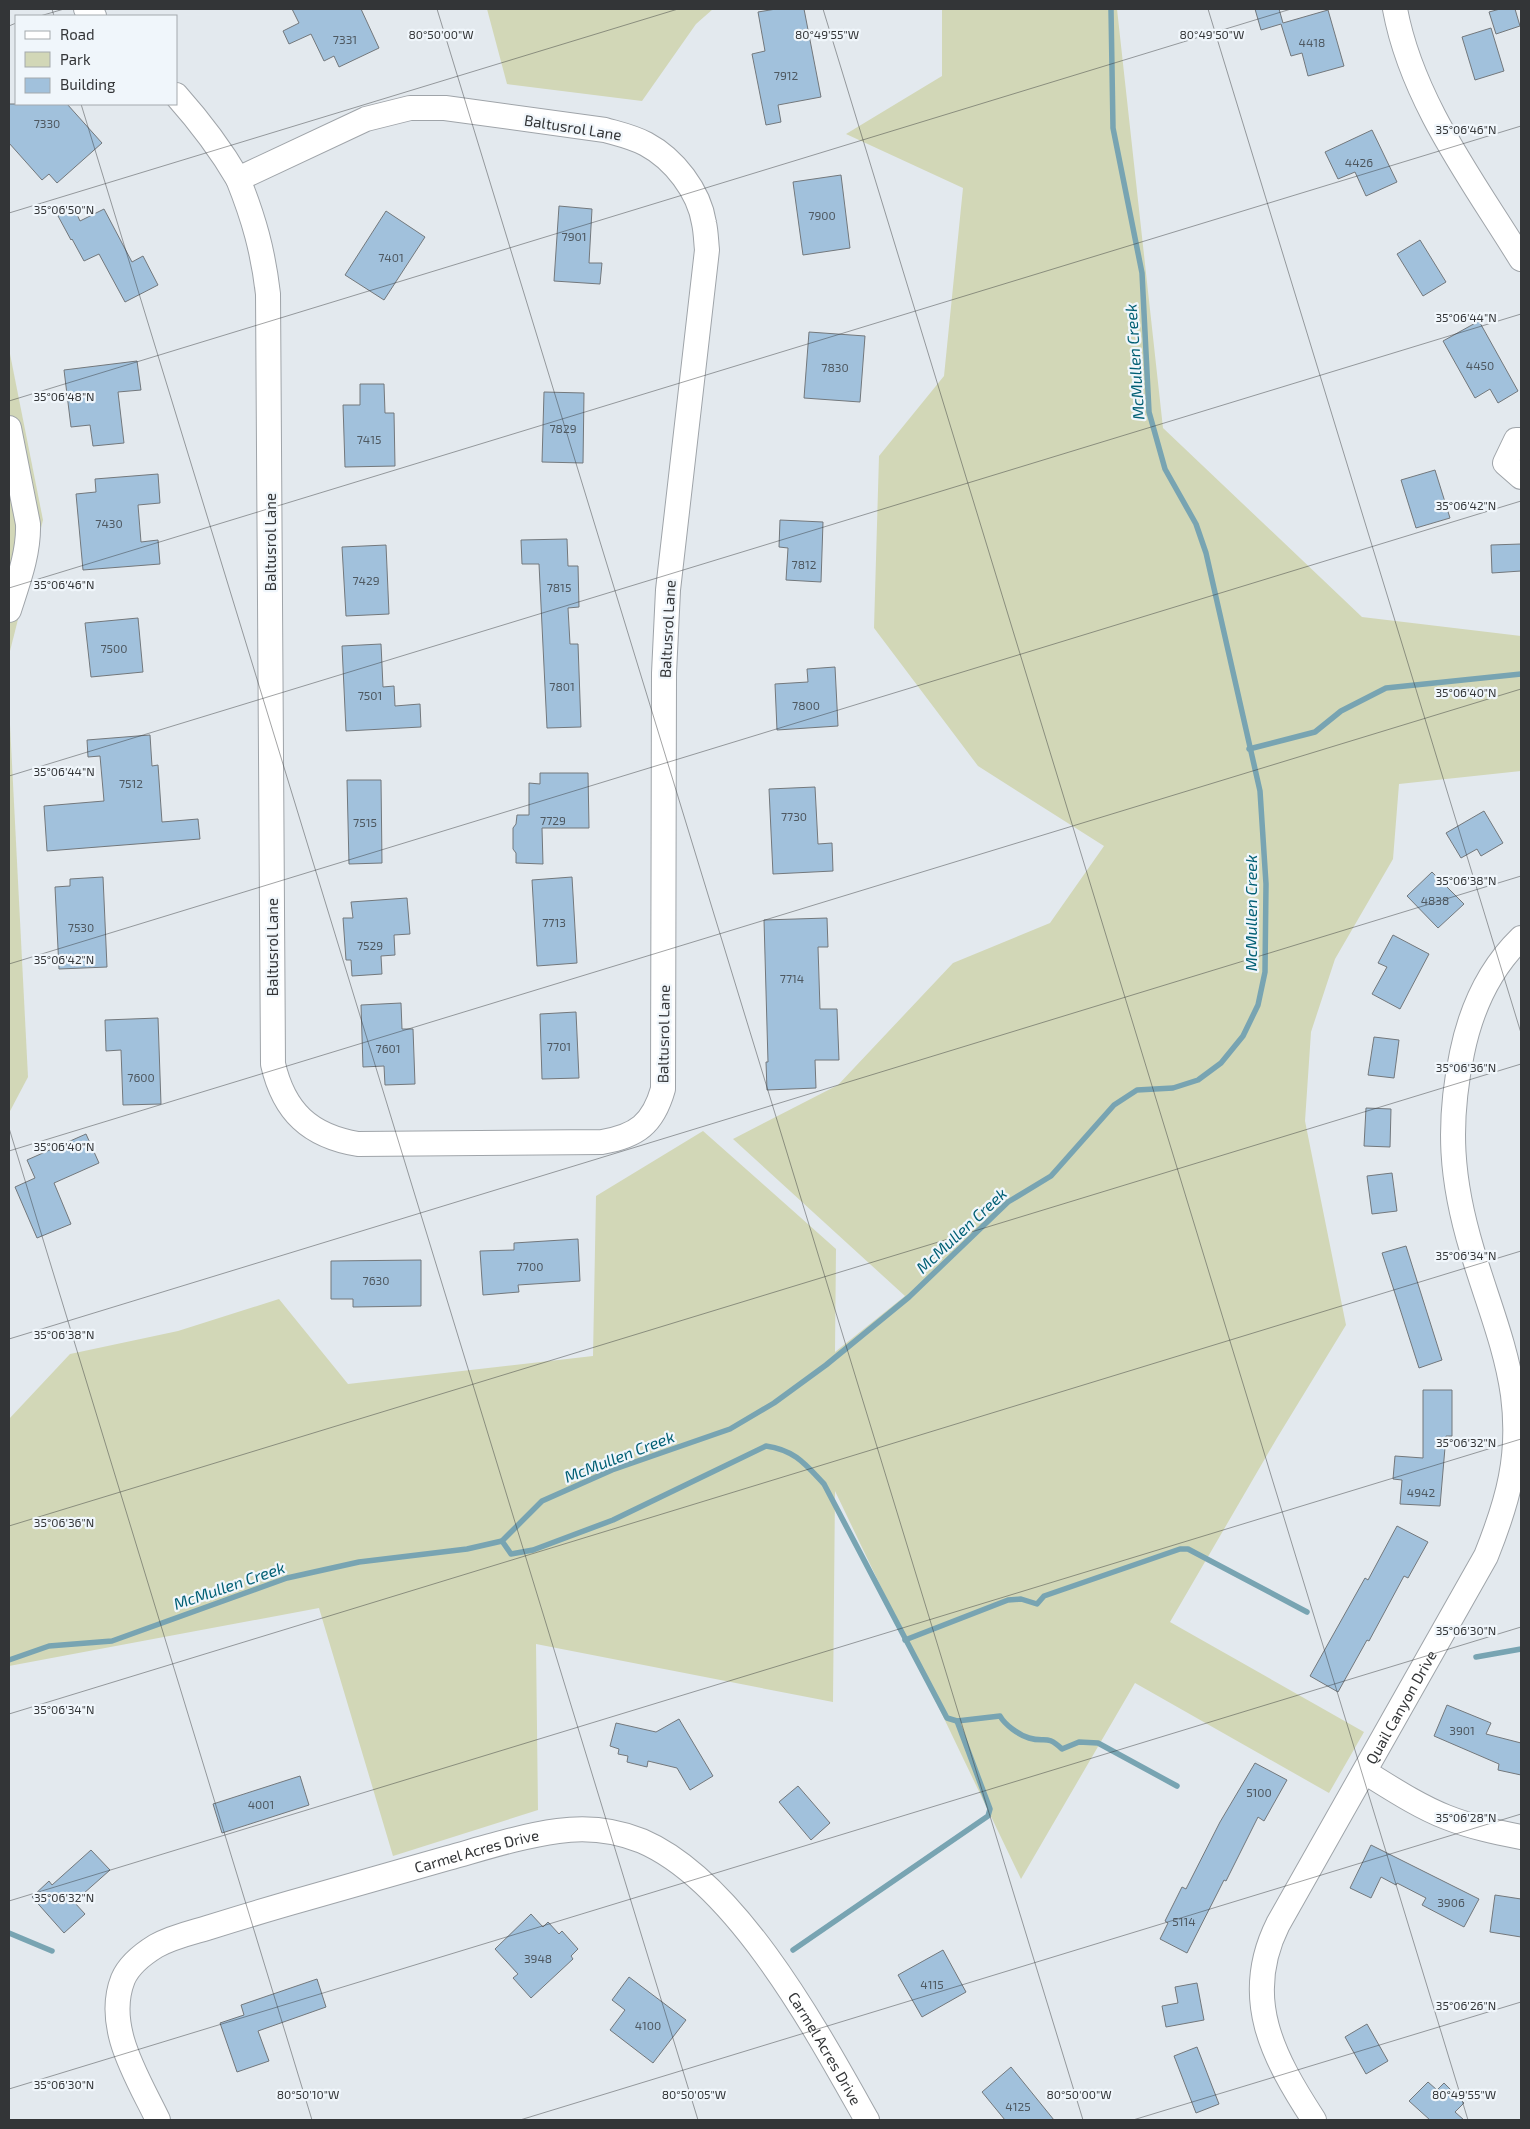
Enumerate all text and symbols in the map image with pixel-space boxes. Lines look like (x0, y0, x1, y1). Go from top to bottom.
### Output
legend (15, 15, 178, 105)
text: Road (60, 25, 95, 43)
text: 80°50'00"W (408, 27, 474, 41)
text: 80°49'55"W (795, 27, 859, 41)
text: 80°49'50"W (1180, 27, 1244, 41)
house number: 7331 (333, 32, 357, 46)
house number: 4418 (1299, 35, 1325, 49)
text: Park (60, 50, 91, 68)
house number: 7912 (774, 68, 799, 82)
text: Building (60, 75, 116, 93)
street label: Baltusrol Lane (523, 110, 623, 144)
house number: 7330 (34, 116, 60, 130)
text: 35°06'46"N (1436, 122, 1496, 136)
house number: 4426 (1345, 155, 1373, 169)
text: 35°06'50"N (34, 202, 94, 216)
house number: 7900 (808, 208, 836, 222)
house number: 7901 (561, 229, 587, 243)
house number: 7401 (378, 250, 404, 264)
water label: McMullen Creek (1120, 303, 1148, 421)
text: 35°06'44"N (1435, 310, 1497, 324)
house number: 4450 (1466, 358, 1494, 372)
house number: 7830 (821, 360, 849, 374)
text: 35°06'48"N (33, 389, 95, 403)
house number: 7829 (549, 421, 577, 435)
house number: 7415 (357, 432, 381, 446)
street label: Baltusrol Lane (261, 493, 279, 591)
text: 35°06'42"N (1436, 498, 1496, 512)
house number: 7430 (95, 516, 123, 530)
house number: 7812 (792, 557, 817, 571)
house number: 7429 (352, 573, 380, 587)
text: 35°06'46"N (34, 577, 94, 591)
street label: Baltusrol Lane (655, 579, 679, 679)
house number: 7815 (547, 580, 571, 594)
house number: 7500 (100, 641, 128, 655)
house number: 7801 (549, 679, 575, 693)
text: 35°06'40"N (1435, 685, 1497, 699)
house number: 7501 (358, 688, 382, 702)
house number: 7800 (792, 698, 820, 712)
text: 35°06'44"N (33, 764, 95, 778)
house number: 7512 (119, 776, 143, 790)
house number: 7730 (781, 809, 807, 823)
house number: 7729 (540, 813, 566, 827)
house number: 7515 (353, 815, 377, 829)
water label: McMullen Creek (1241, 855, 1260, 971)
text: 35°06'38"N (1436, 873, 1496, 887)
house number: 4838 (1421, 893, 1449, 907)
street label: Baltusrol Lane (263, 898, 281, 996)
house number: 7713 (542, 915, 566, 929)
house number: 7530 (68, 920, 94, 934)
house number: 7529 (357, 938, 383, 952)
text: 35°06'42"N (34, 952, 94, 966)
house number: 7714 (780, 971, 804, 985)
street label: Baltusrol Lane (653, 985, 673, 1083)
house number: 7701 (547, 1039, 571, 1053)
house number: 7601 (375, 1041, 401, 1055)
text: 35°06'36"N (1436, 1060, 1496, 1074)
house number: 7600 (127, 1070, 155, 1084)
text: 35°06'40"N (33, 1139, 95, 1153)
water label: McMullen Creek (912, 1183, 1010, 1277)
text: 35°06'34"N (1436, 1248, 1496, 1262)
house number: 7700 (517, 1259, 543, 1273)
house number: 7630 (363, 1273, 389, 1287)
text: 35°06'38"N (34, 1327, 94, 1341)
water label: McMullen Creek (561, 1426, 677, 1486)
text: 35°06'32"N (1436, 1435, 1496, 1449)
house number: 4942 (1407, 1485, 1435, 1499)
text: 35°06'36"N (34, 1515, 94, 1529)
water label: McMullen Creek (171, 1557, 287, 1613)
text: 35°06'30"N (1436, 1623, 1496, 1637)
street label: Quail Canyon Drive (1361, 1647, 1440, 1767)
text: 35°06'34"N (34, 1702, 94, 1716)
house number: 3901 (1449, 1723, 1475, 1737)
house number: 5100 (1246, 1785, 1272, 1799)
house number: 4001 (248, 1797, 274, 1811)
text: 35°06'28"N (1436, 1810, 1496, 1824)
street label: Carmel Acres Drive (412, 1825, 540, 1876)
text: 35°06'32"N (34, 1890, 94, 1904)
house number: 3906 (1437, 1895, 1465, 1909)
house number: 5114 (1172, 1914, 1196, 1928)
house number: 3948 (524, 1951, 552, 1965)
house number: 4115 (920, 1977, 944, 1991)
street label: Carmel Acres Drive (785, 1988, 866, 2108)
text: 35°06'26"N (1436, 1998, 1496, 2012)
house number: 4100 (635, 2018, 661, 2032)
text: 35°06'30"N (34, 2077, 94, 2091)
text: 80°50'10"W (277, 2087, 339, 2101)
text: 80°50'05"W (662, 2087, 726, 2101)
text: 80°50'00"W (1046, 2087, 1112, 2101)
text: 80°49'55"W (1432, 2087, 1496, 2101)
house number: 4125 (1005, 2099, 1031, 2113)

